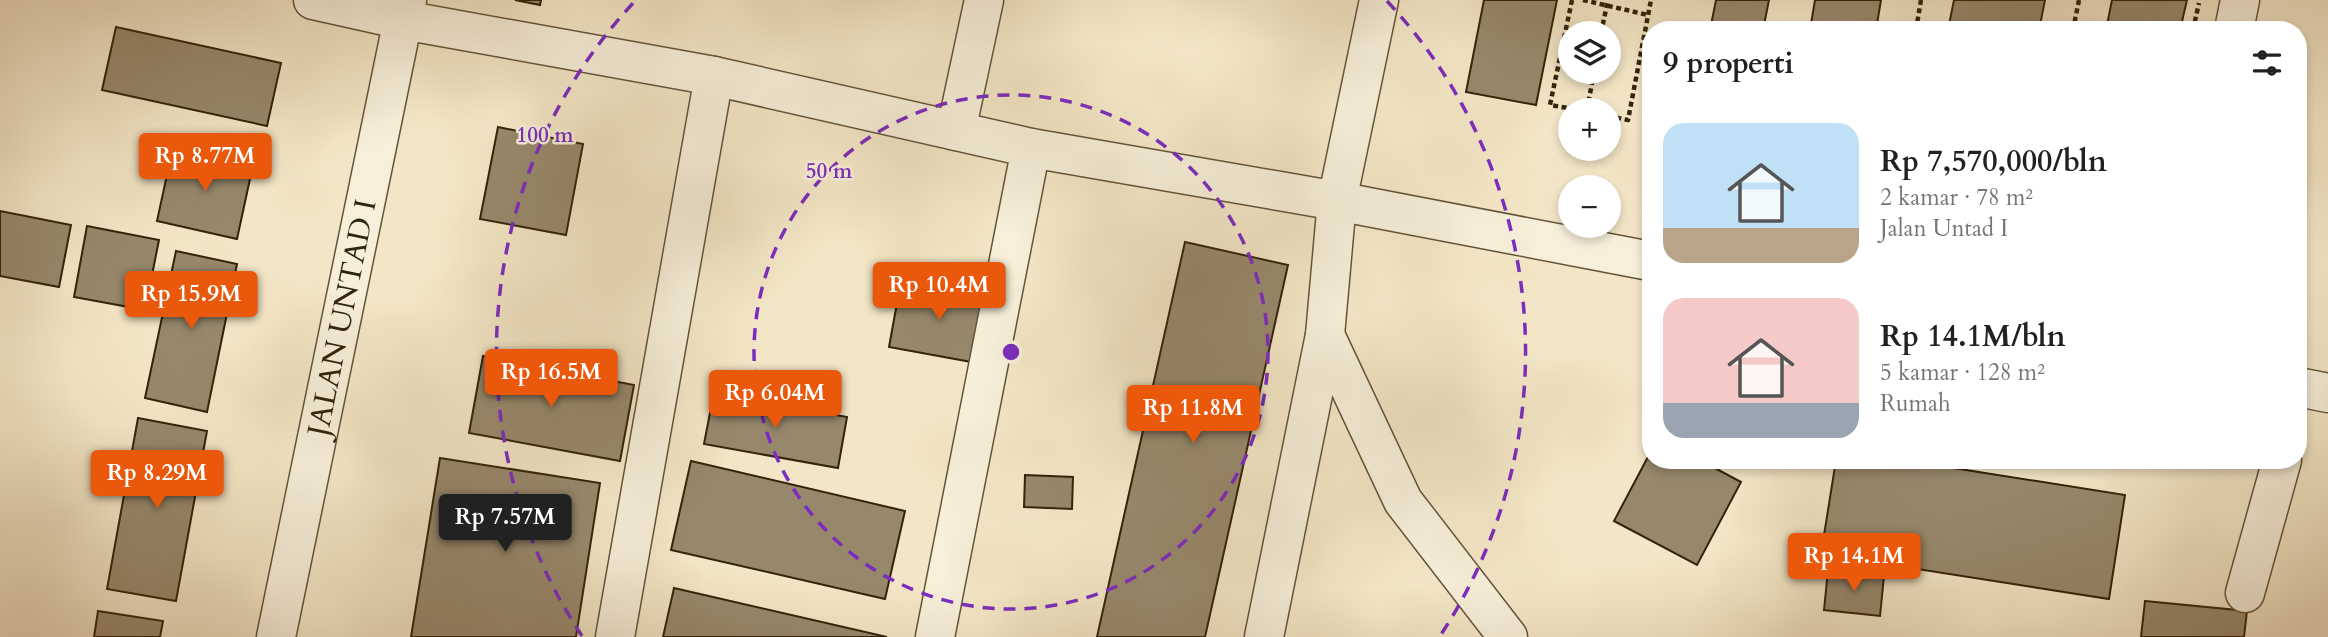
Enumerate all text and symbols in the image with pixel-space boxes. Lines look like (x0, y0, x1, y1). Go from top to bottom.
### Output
map controls (1558, 21, 1621, 238)
button: layers (1558, 21, 1621, 84)
text: 9 properti (1663, 43, 1794, 84)
icon: filters (2248, 44, 2286, 82)
button: + (1558, 98, 1621, 161)
text: 100 m (516, 121, 574, 150)
pin: Rp 8.77M (133, 134, 277, 193)
text: Rp 8.77M (155, 140, 255, 171)
text: Rp 7,570,000/bln (1880, 141, 2107, 182)
icon: home (1719, 151, 1803, 235)
text: 50 m (806, 157, 853, 186)
button: − (1558, 175, 1621, 238)
text: 2 kamar · 78 m² (1880, 182, 2033, 213)
street label: JALAN UNTAD I (297, 196, 386, 444)
text: Jalan Untad I (1880, 213, 2008, 244)
pin: Rp 10.4M (867, 262, 1011, 322)
text: Rp 10.4M (889, 269, 989, 300)
pin: Rp 15.9M (119, 272, 263, 331)
text: Rp 15.9M (141, 278, 241, 309)
text: Rp 14.1M/bln (1880, 316, 2066, 357)
icon: home (1719, 326, 1803, 410)
centre of rings (999, 340, 1023, 364)
pin: Rp 16.5M (479, 350, 623, 409)
text: Rp 16.5M (501, 356, 601, 387)
text: 5 kamar · 128 m² (1880, 357, 2045, 388)
pin: Rp 6.04M (703, 370, 847, 430)
text: Rp 6.04M (725, 377, 825, 408)
pin: Rp 11.8M (1121, 386, 1265, 445)
text: Rumah (1880, 388, 1951, 419)
text: Rp 11.8M (1143, 392, 1243, 423)
pin: Rp 8.29M (85, 450, 229, 510)
text: Rp 8.29M (107, 457, 207, 488)
pin: Rp 7.57M (433, 494, 577, 554)
text: Rp 7.57M (455, 501, 555, 532)
pin: Rp 14.1M (1782, 534, 1926, 593)
text: Rp 14.1M (1804, 540, 1904, 571)

